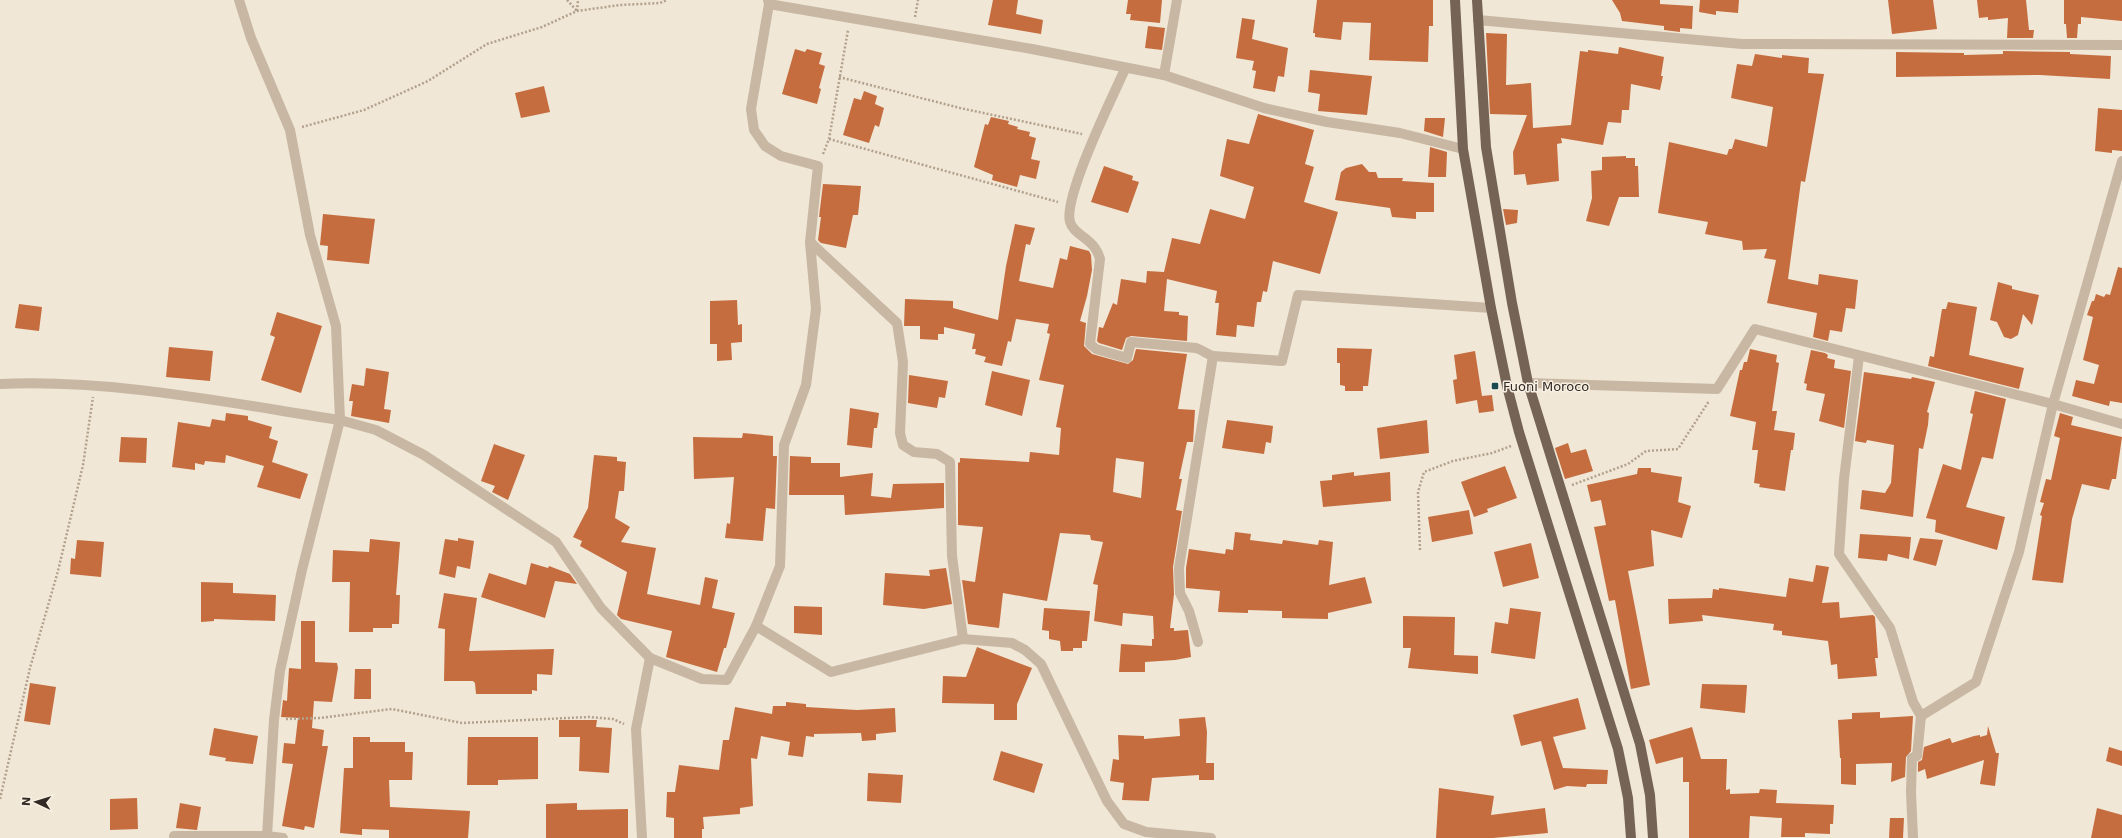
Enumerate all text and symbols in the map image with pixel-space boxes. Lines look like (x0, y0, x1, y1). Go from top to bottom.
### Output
place label: Fuoni Moroco (1503, 379, 1589, 394)
marker: Fuoni Moroco (1490, 381, 1500, 391)
north arrow (16, 782, 56, 822)
text: N (20, 796, 33, 806)

